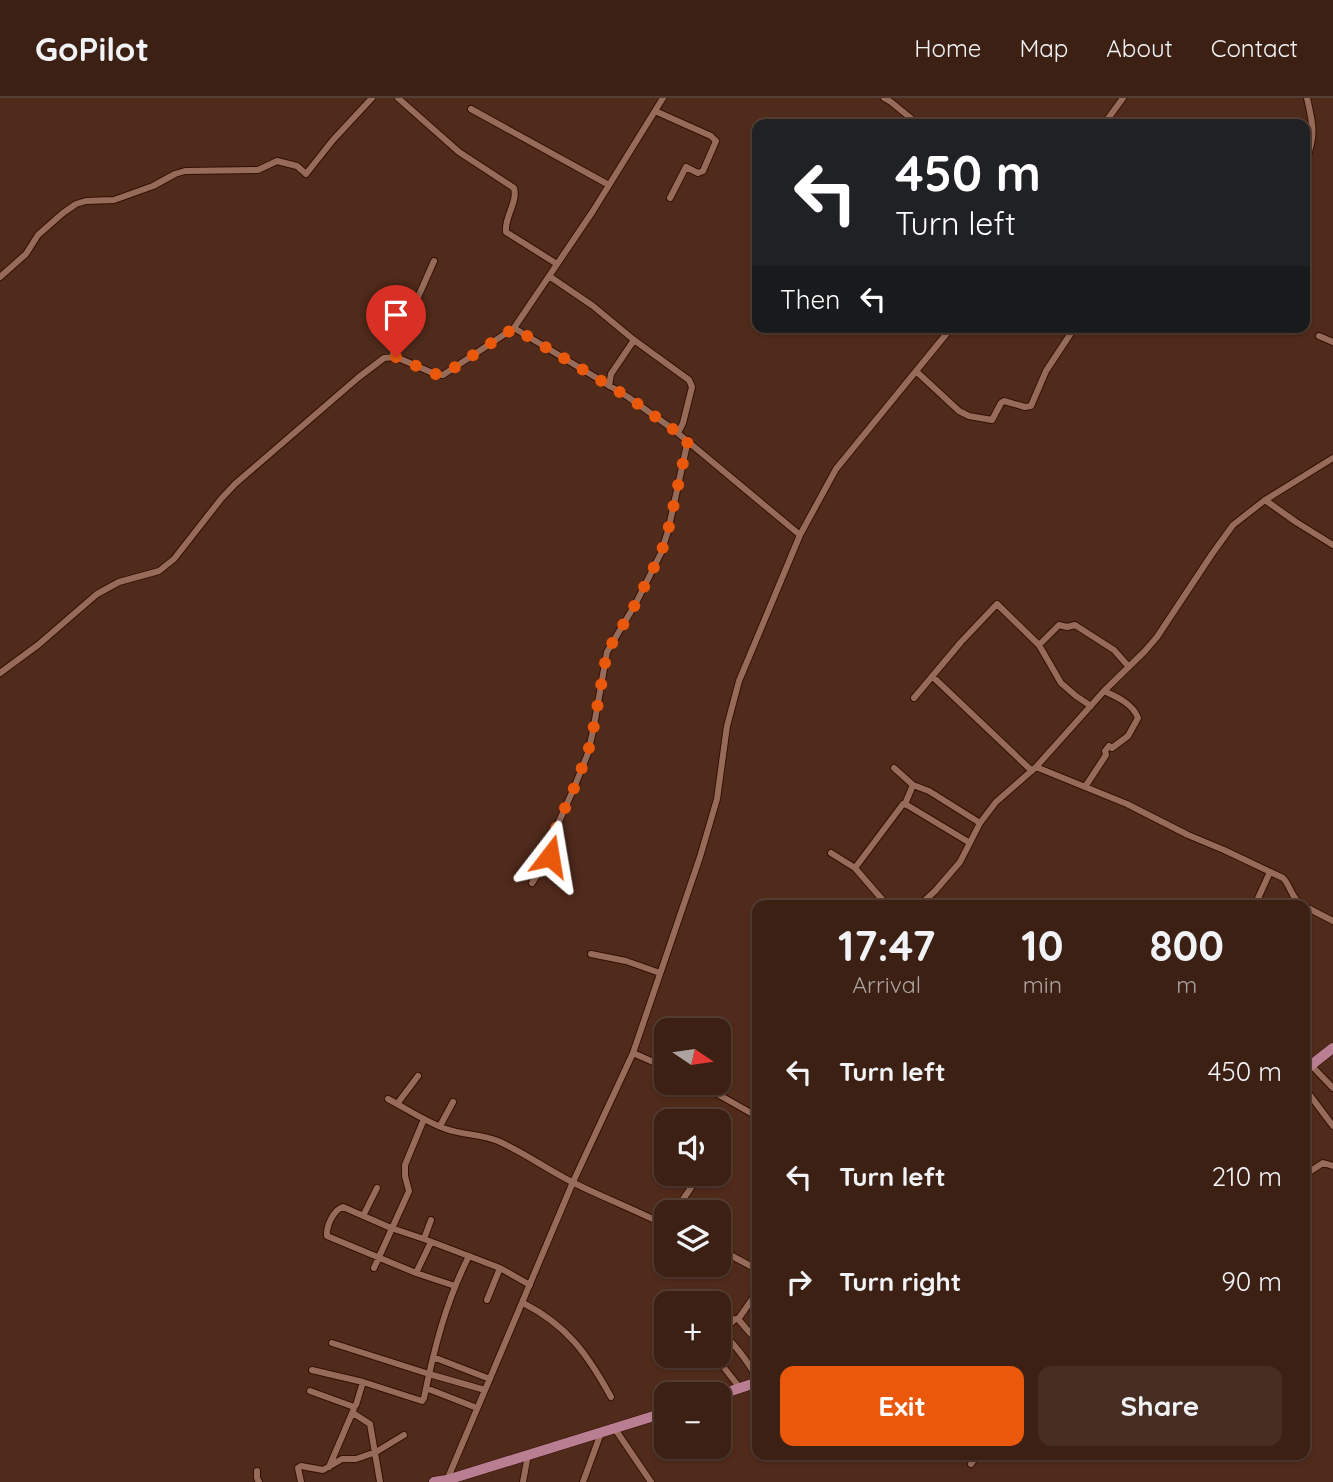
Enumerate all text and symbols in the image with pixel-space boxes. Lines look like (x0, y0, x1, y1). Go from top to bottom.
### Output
text: GoPilot (35, 28, 149, 69)
text: Home (914, 33, 981, 63)
text: Map (1019, 33, 1068, 63)
text: About (1106, 33, 1173, 63)
text: Contact (1211, 33, 1298, 63)
text: 450 m (895, 142, 1041, 203)
icon: left (780, 147, 871, 238)
text: Turn left (895, 203, 1016, 243)
icon: left (854, 280, 892, 318)
text: Then (780, 283, 840, 316)
pin (366, 285, 426, 357)
icon: arrive (377, 296, 415, 334)
position arrow (513, 819, 587, 893)
text: 17:47 (838, 919, 935, 972)
text: 10 (1021, 919, 1063, 972)
text: 800 (1149, 919, 1224, 972)
text: Arrival (852, 970, 921, 999)
text: min (1023, 970, 1062, 999)
text: m (1176, 970, 1197, 999)
north arrow (654, 1018, 732, 1096)
map controls (654, 1018, 731, 1459)
icon: left (780, 1053, 818, 1091)
text: Turn left (839, 1055, 946, 1088)
text: 450 m (1208, 1055, 1282, 1088)
button: sound (654, 1109, 731, 1186)
icon: left (780, 1158, 818, 1196)
text: Turn left (839, 1160, 946, 1193)
text: 210 m (1212, 1160, 1282, 1193)
button: layers (654, 1200, 731, 1277)
icon: right (780, 1263, 818, 1301)
text: Turn right (839, 1265, 961, 1298)
text: 90 m (1221, 1265, 1282, 1298)
button: + (654, 1291, 731, 1368)
button: Exit (780, 1366, 1024, 1446)
button: Share (1038, 1366, 1282, 1446)
button: − (654, 1382, 731, 1459)

